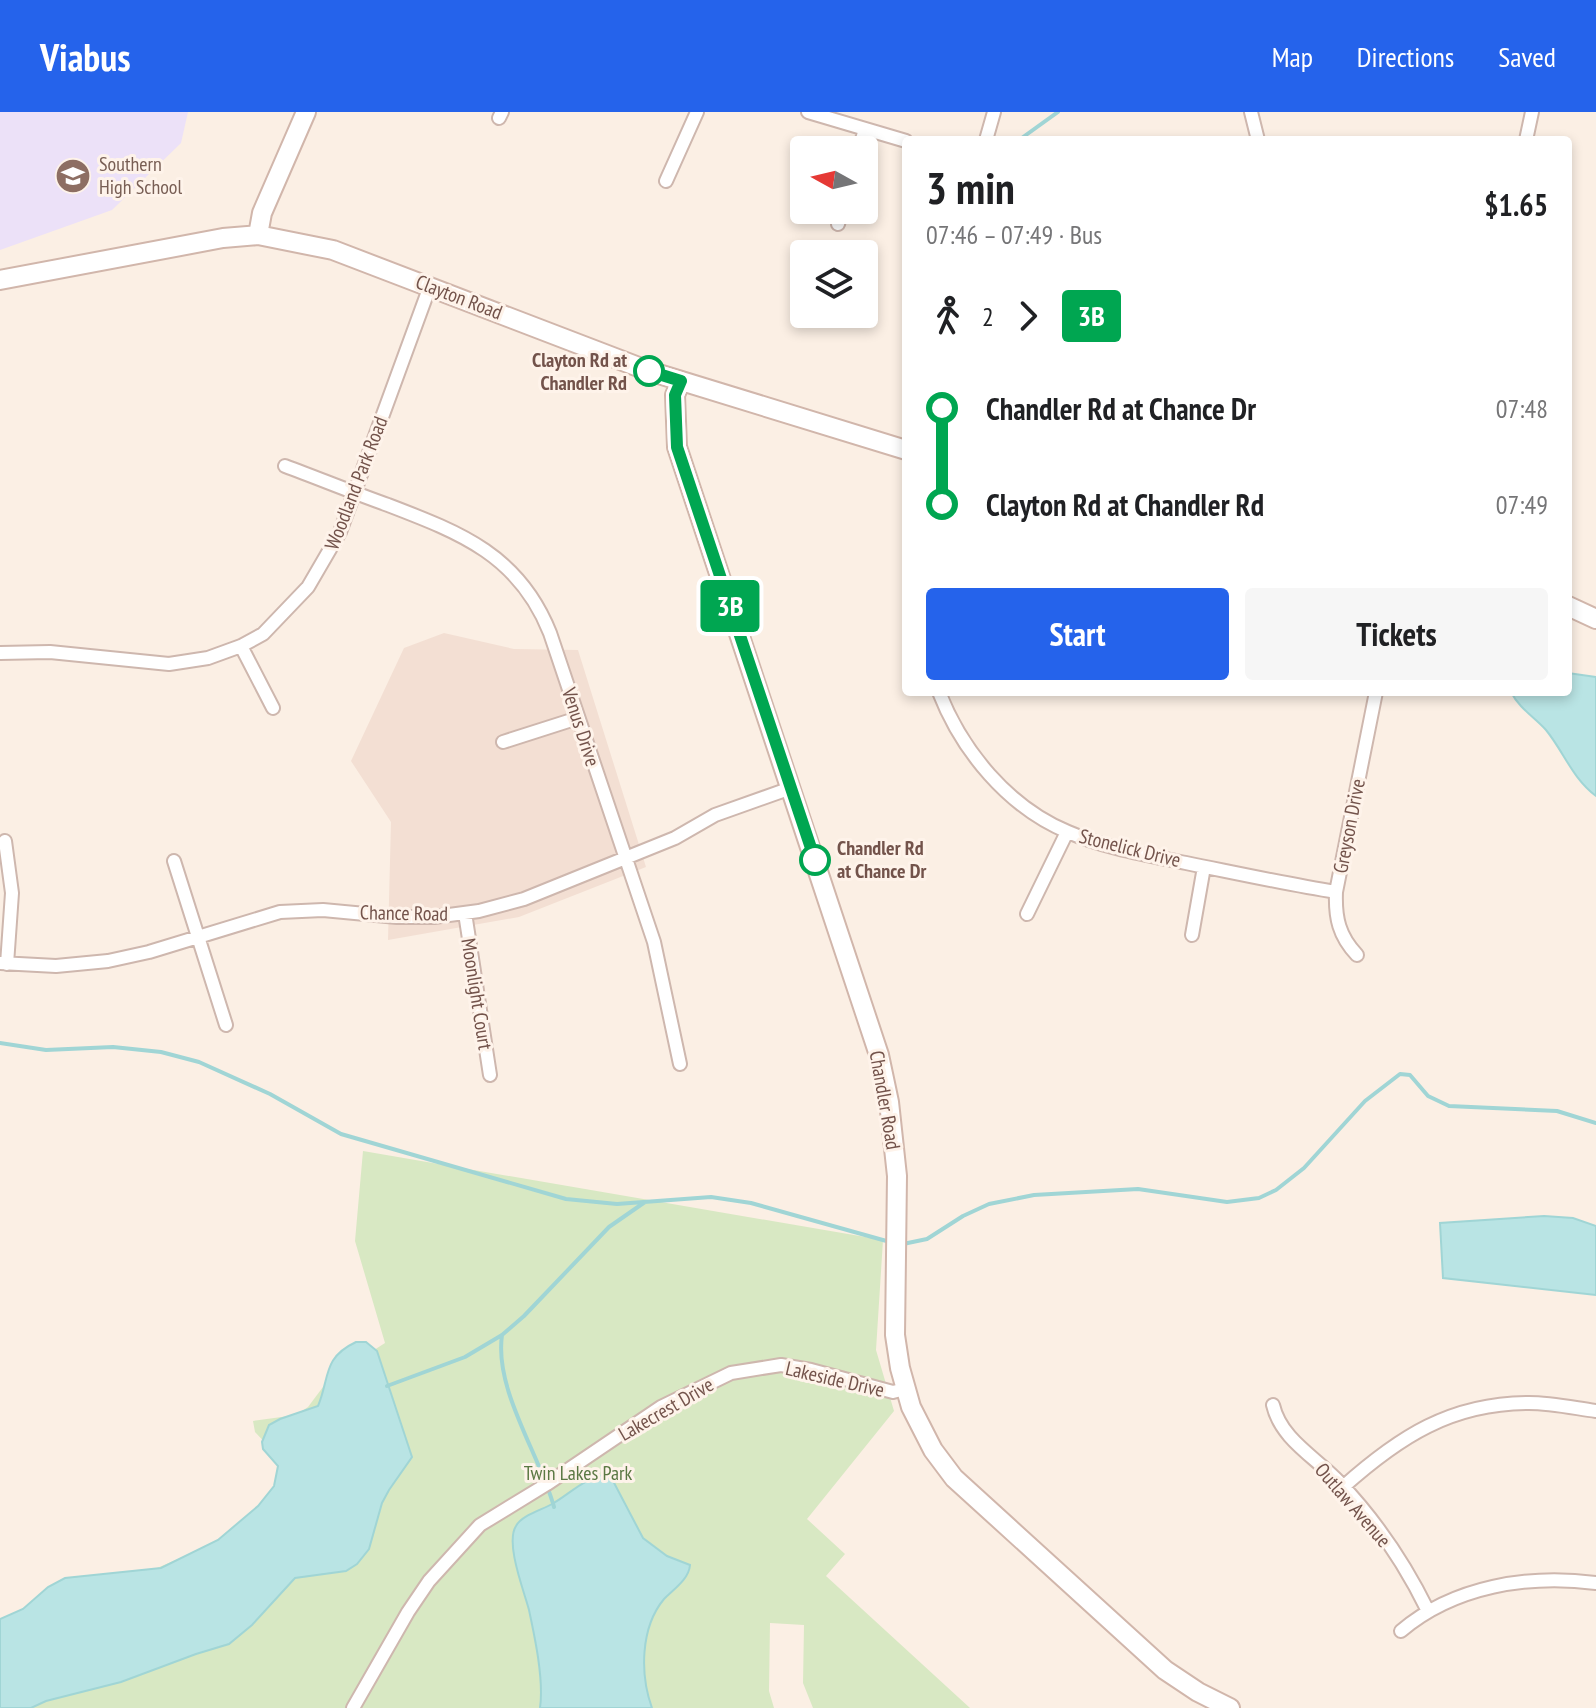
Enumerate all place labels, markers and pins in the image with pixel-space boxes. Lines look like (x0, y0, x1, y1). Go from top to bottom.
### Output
place label: Southern High School (99, 151, 182, 200)
school or university icon: Southern High School (54, 157, 92, 195)
place label: Clayton Rd at Chandler Rd (532, 347, 627, 396)
marker: Clayton Rd at Chandler Rd (634, 356, 664, 386)
place label: Chandler Rd at Chance Dr (837, 835, 926, 884)
marker: Chandler Rd at Chance Dr (800, 845, 830, 875)

